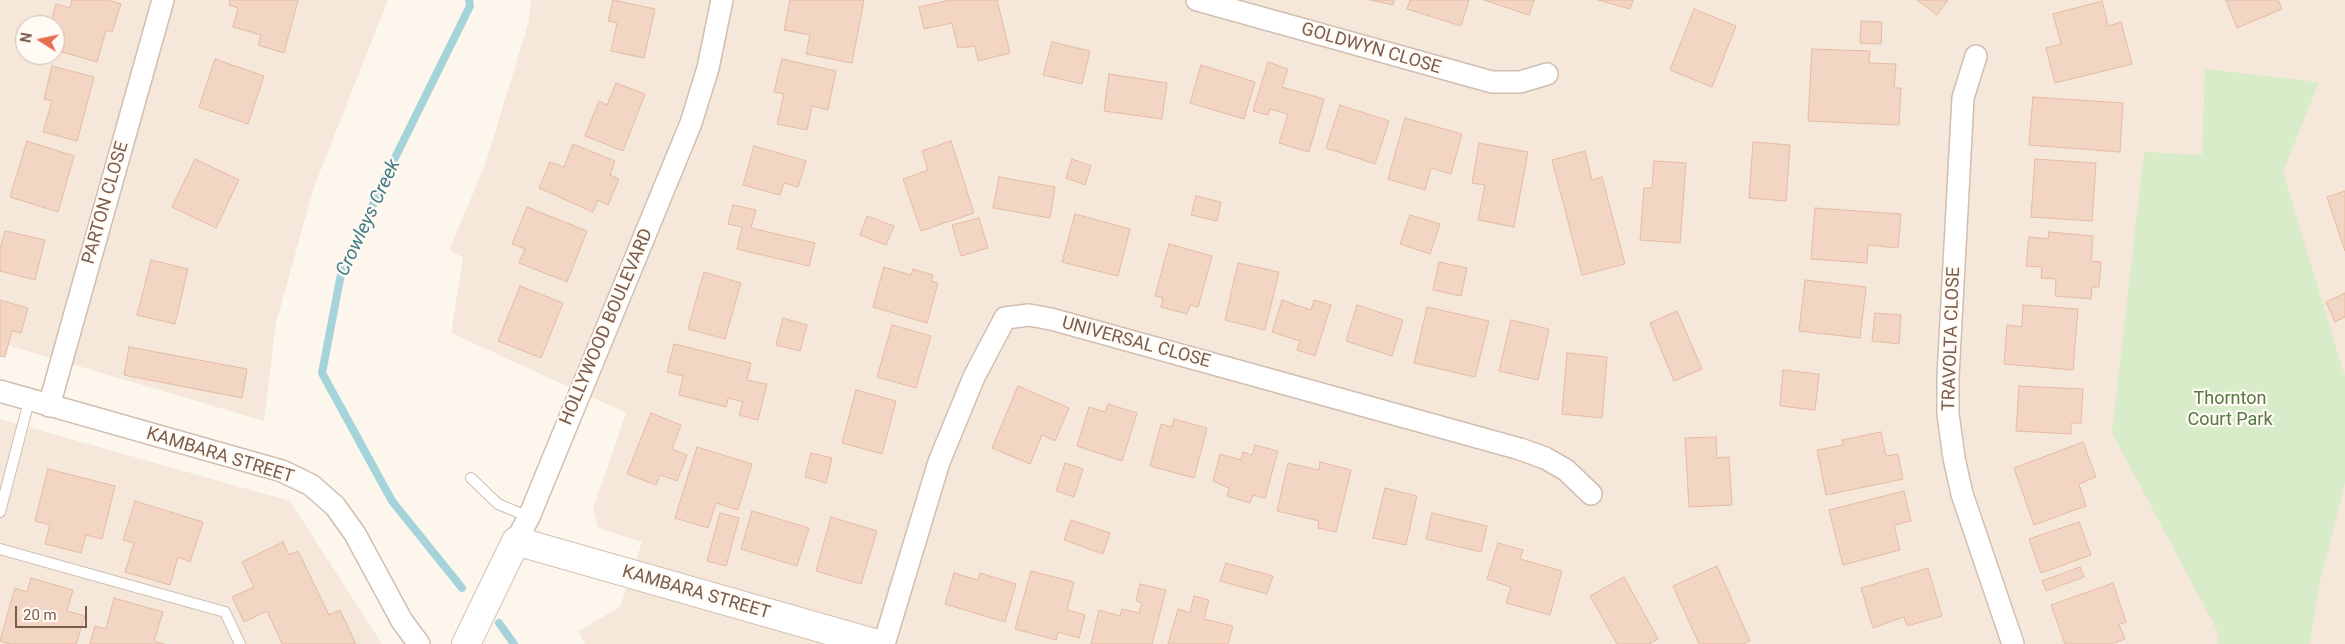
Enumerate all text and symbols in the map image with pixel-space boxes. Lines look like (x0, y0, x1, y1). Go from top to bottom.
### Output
north arrow (15, 15, 65, 65)
street label: GOLDWYN CLOSE (1299, 19, 1443, 79)
text: N (17, 31, 35, 44)
street label: PARTON CLOSE (78, 139, 134, 267)
water label: Crowleys Creek (332, 156, 406, 280)
street label: HOLLYWOOD BOULEVARD (556, 226, 658, 428)
street label: TRAVOLTA CLOSE (1939, 267, 1965, 411)
street label: UNIVERSAL CLOSE (1059, 313, 1213, 373)
park label: Thornton Court Park (2187, 388, 2273, 430)
street label: KAMBARA STREET (144, 423, 296, 489)
street label: KAMBARA STREET (620, 562, 772, 624)
scale bar (18, 596, 90, 628)
text: 20 m (23, 606, 57, 624)

